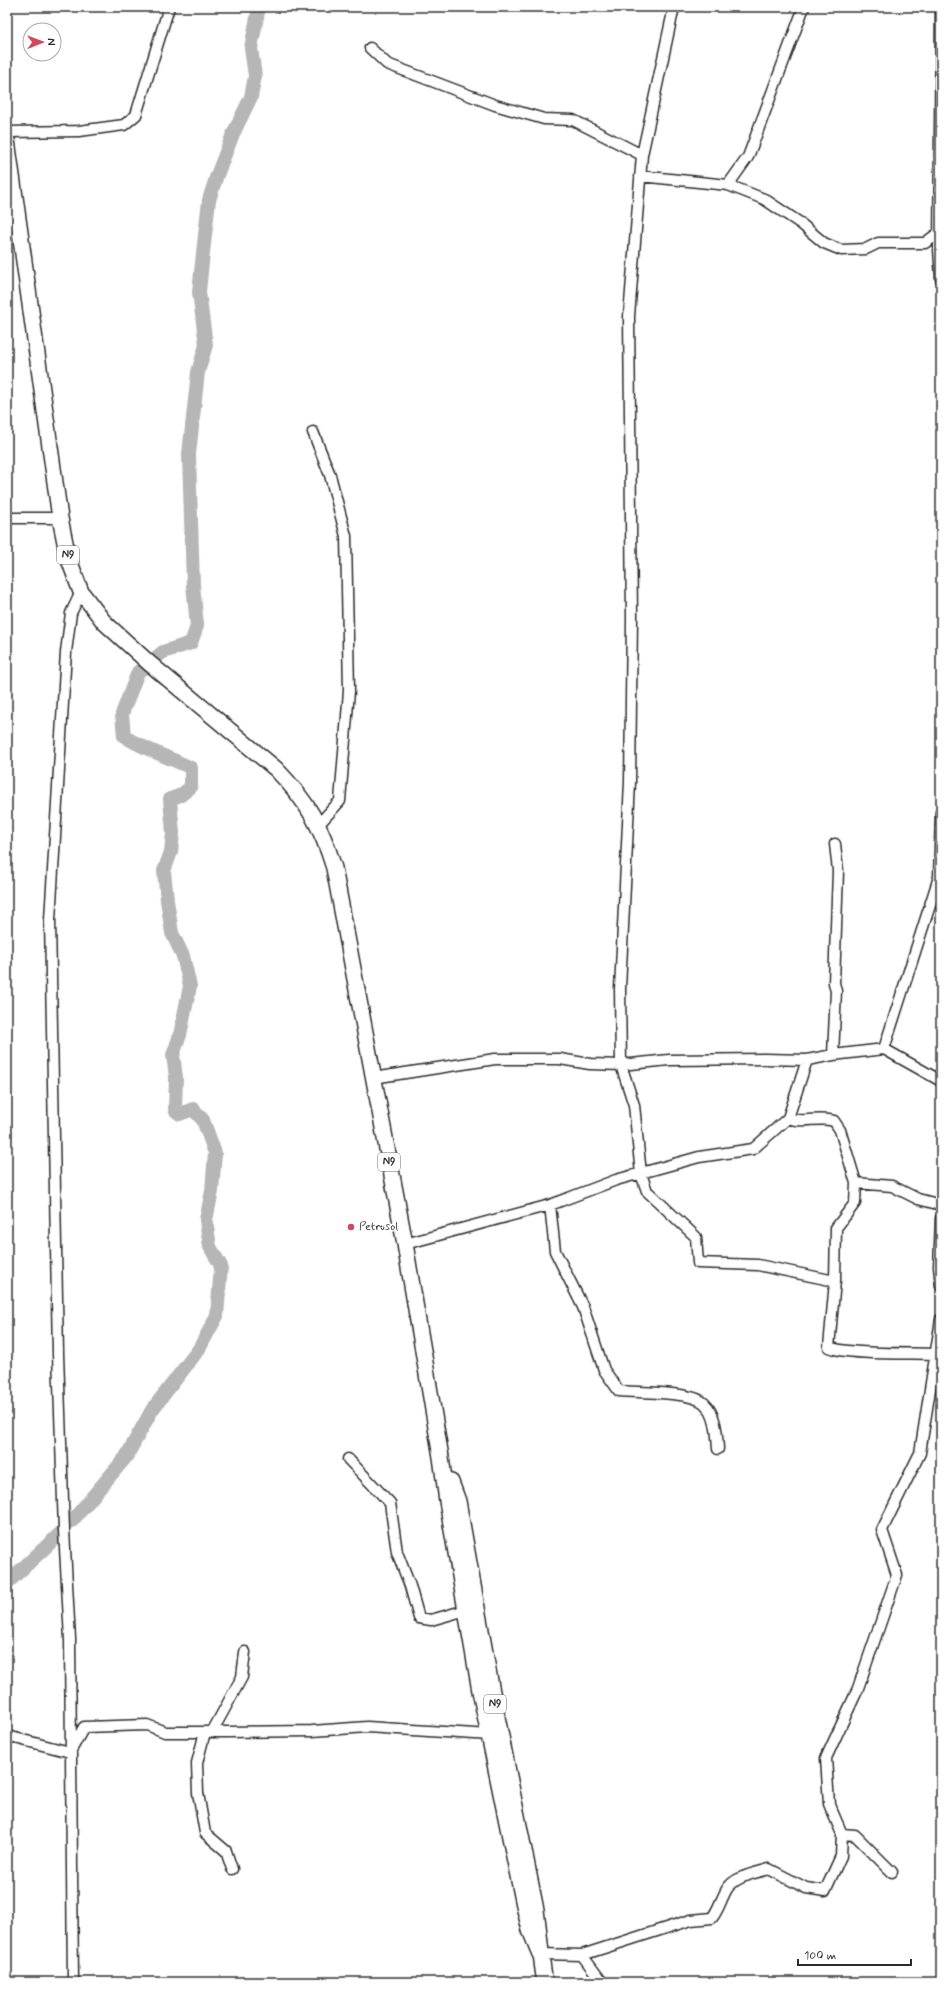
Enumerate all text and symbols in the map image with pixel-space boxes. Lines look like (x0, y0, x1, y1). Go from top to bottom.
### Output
north arrow (22, 22, 62, 62)
text: N (44, 38, 58, 46)
road number: N9 (57, 546, 79, 564)
road number: N9 (378, 1153, 400, 1171)
place label: Petrosol (359, 1219, 398, 1235)
marker: Petrosol (346, 1222, 356, 1232)
road number: N9 (484, 1695, 506, 1713)
scale bar (798, 1941, 911, 1967)
text: 100 m (804, 1948, 836, 1964)

